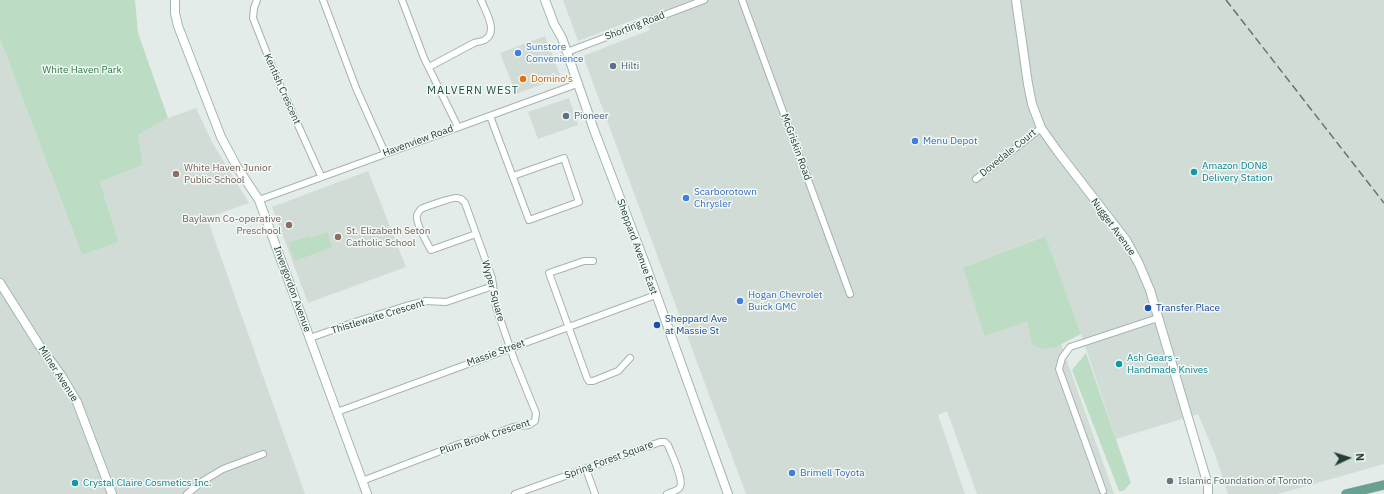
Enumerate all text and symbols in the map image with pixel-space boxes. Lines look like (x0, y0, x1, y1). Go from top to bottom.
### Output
street label: Shorting Road (603, 9, 667, 43)
place label: Sunstore Convenience (526, 41, 584, 64)
marker: Sunstore Convenience (513, 48, 523, 58)
street label: Kentish Crescent (261, 52, 303, 126)
place label: Hilti (621, 60, 639, 72)
marker: Hilti (608, 61, 618, 71)
park label: White Haven Park (42, 64, 122, 76)
place label: Domino's (531, 73, 573, 85)
marker: Domino's (518, 74, 528, 84)
district label: MALVERN WEST (427, 84, 519, 98)
place label: Pioneer (574, 110, 608, 122)
marker: Pioneer (561, 111, 571, 121)
street label: McGriskin Road (778, 112, 814, 182)
street label: Havenview Road (381, 123, 455, 159)
street label: Dovedale Court (977, 127, 1039, 179)
place label: Menu Depot (923, 135, 977, 147)
marker: Menu Depot (910, 136, 920, 146)
place label: Amazon DON8 Delivery Station (1202, 160, 1273, 184)
place label: White Haven Junior Public School (184, 162, 271, 186)
marker: Amazon DON8 Delivery Station (1189, 167, 1199, 177)
marker: White Haven Junior Public School (171, 169, 181, 179)
place label: Scarborotown Chrysler (694, 186, 757, 210)
marker: Scarborotown Chrysler (681, 193, 691, 203)
street label: Nugget Avenue (1088, 196, 1138, 258)
street label: Sheppard Avenue East (614, 198, 660, 296)
place label: Baylawn Co-operative Preschool (182, 213, 281, 236)
marker: Baylawn Co-operative Preschool (284, 220, 294, 230)
place label: St. Elizabeth Seton Catholic School (346, 225, 430, 248)
marker: St. Elizabeth Seton Catholic School (333, 232, 343, 242)
street label: Invergordon Avenue (271, 244, 313, 334)
street label: Wyper Square (479, 259, 507, 323)
place label: Hogan Chevrolet Buick GMC (748, 289, 822, 312)
marker: Hogan Chevrolet Buick GMC (735, 296, 745, 306)
street label: Thistlewaite Crescent (330, 297, 426, 337)
place label: Transfer Place (1156, 302, 1220, 314)
marker: Transfer Place (1143, 303, 1153, 313)
place label: Sheppard Ave at Massie St (665, 313, 727, 336)
marker: Sheppard Ave at Massie St (652, 320, 662, 330)
street label: Massie Street (465, 337, 527, 369)
street label: Milner Avenue (36, 344, 80, 404)
place label: Ash Gears - Handmade Knives (1127, 352, 1208, 376)
marker: Ash Gears - Handmade Knives (1114, 359, 1124, 369)
street label: Plum Brook Crescent (438, 417, 532, 457)
street label: Spring Forest Square (563, 438, 655, 482)
north arrow (1328, 438, 1368, 478)
text: N (1353, 453, 1367, 462)
place label: Brimell Toyota (800, 467, 865, 479)
marker: Brimell Toyota (787, 468, 797, 478)
place label: Islamic Foundation of Toronto (1178, 475, 1312, 487)
marker: Islamic Foundation of Toronto (1165, 476, 1175, 486)
place label: Crystal Claire Cosmetics Inc. (83, 477, 211, 489)
marker: Crystal Claire Cosmetics Inc. (70, 478, 80, 488)

